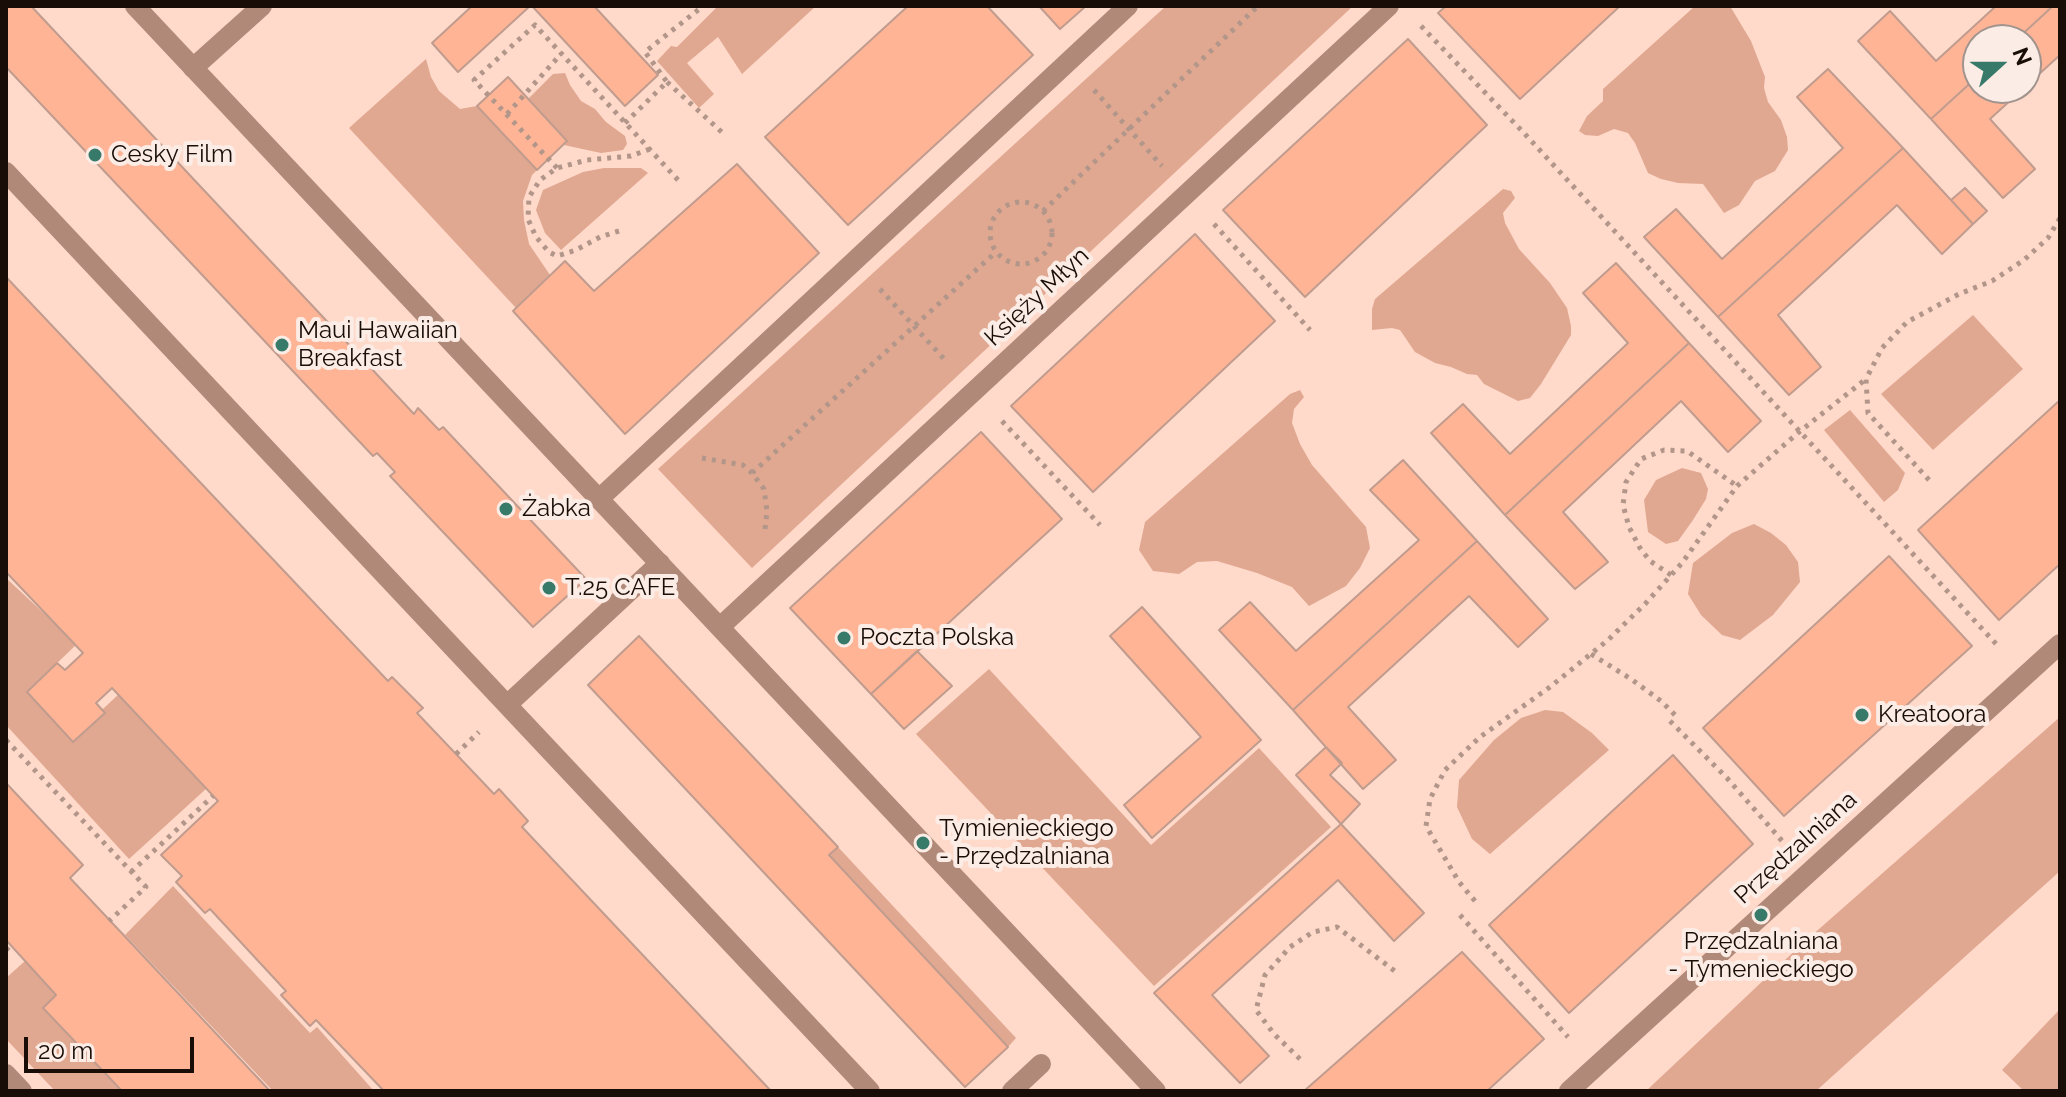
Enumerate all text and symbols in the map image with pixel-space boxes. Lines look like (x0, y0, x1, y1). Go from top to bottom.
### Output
north arrow (1962, 24, 2042, 104)
text: N (2007, 44, 2038, 69)
place label: Cesky Film (111, 141, 233, 169)
marker: Cesky Film (86, 146, 104, 164)
street label: Księży Młyn (979, 242, 1095, 352)
place label: Maui Hawaiian Breakfast (298, 317, 458, 373)
marker: Maui Hawaiian Breakfast (273, 336, 291, 354)
place label: Żabka (522, 495, 591, 523)
marker: Żabka (497, 500, 515, 518)
place label: T.25 CAFE (565, 574, 675, 602)
marker: T.25 CAFE (540, 579, 558, 597)
place label: Poczta Polska (860, 624, 1014, 652)
marker: Poczta Polska (835, 629, 853, 647)
place label: Kreatoora (1878, 701, 1986, 729)
marker: Kreatoora (1853, 706, 1871, 724)
street label: Przędzalniana (1729, 786, 1863, 910)
place label: Tymienieckiego - Przędzalniana (939, 815, 1114, 871)
marker: Tymienieckiego - Przędzalniana (914, 834, 932, 852)
marker: Przędzalniana - Tymenieckiego (1752, 906, 1770, 924)
place label: Przędzalniana - Tymenieckiego (1668, 928, 1854, 984)
scale bar (28, 1021, 198, 1071)
text: 20 m (38, 1036, 93, 1065)

